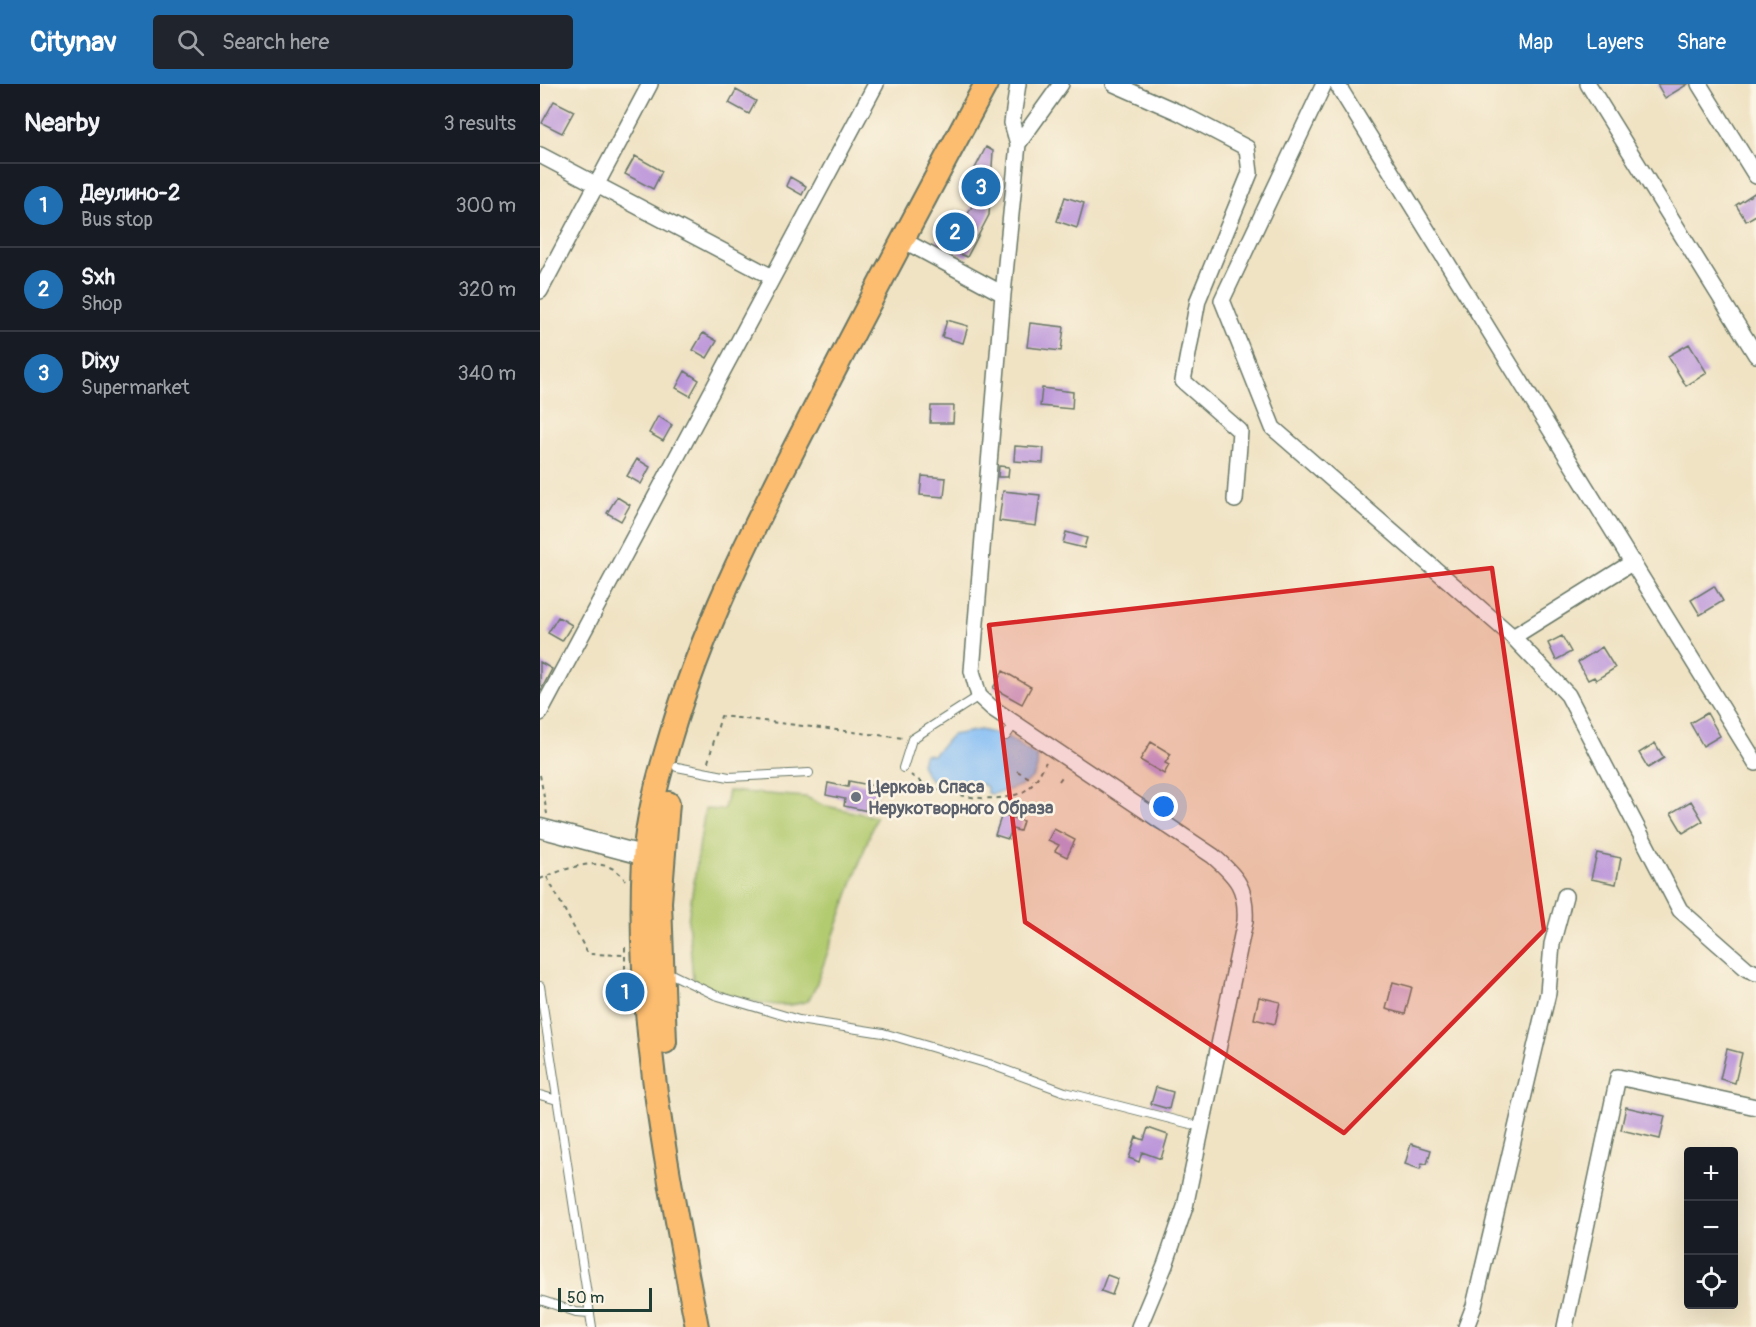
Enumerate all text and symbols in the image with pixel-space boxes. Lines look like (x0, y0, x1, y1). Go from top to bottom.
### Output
search box (153, 15, 573, 69)
text: Citynav (30, 25, 117, 60)
icon: search (174, 26, 207, 59)
text: Search here (222, 28, 329, 56)
text: Map (1518, 29, 1553, 56)
text: Layers (1586, 29, 1644, 56)
text: Share (1677, 29, 1726, 56)
text: Nearby (24, 107, 100, 139)
text: 3 results (444, 111, 516, 136)
pin: 3 (962, 164, 1000, 210)
text: Деулино-2 (81, 179, 180, 207)
text: 1 (40, 193, 47, 218)
text: 300 m (455, 193, 516, 218)
text: Bus stop (81, 207, 153, 232)
pin: 2 (936, 210, 974, 254)
text: Sxh (81, 263, 115, 291)
text: 2 (38, 277, 49, 302)
text: 320 m (458, 277, 516, 302)
text: Shop (81, 291, 122, 316)
text: Dixy (81, 347, 119, 375)
text: 3 (38, 361, 49, 386)
text: 340 m (457, 361, 516, 386)
text: Supermarket (81, 375, 190, 400)
place label: Церковь Спаса Нерукотворного Образа (868, 776, 1054, 820)
marker: Церковь Спаса Нерукотворного Образа (849, 790, 863, 804)
your location (1149, 792, 1178, 821)
pin: 1 (606, 970, 644, 1014)
map controls (1684, 1147, 1738, 1309)
button: + (1684, 1147, 1738, 1201)
button: − (1684, 1201, 1738, 1255)
button: locate (1684, 1255, 1738, 1309)
scale bar (558, 1285, 652, 1312)
text: 50 m (567, 1288, 604, 1308)

